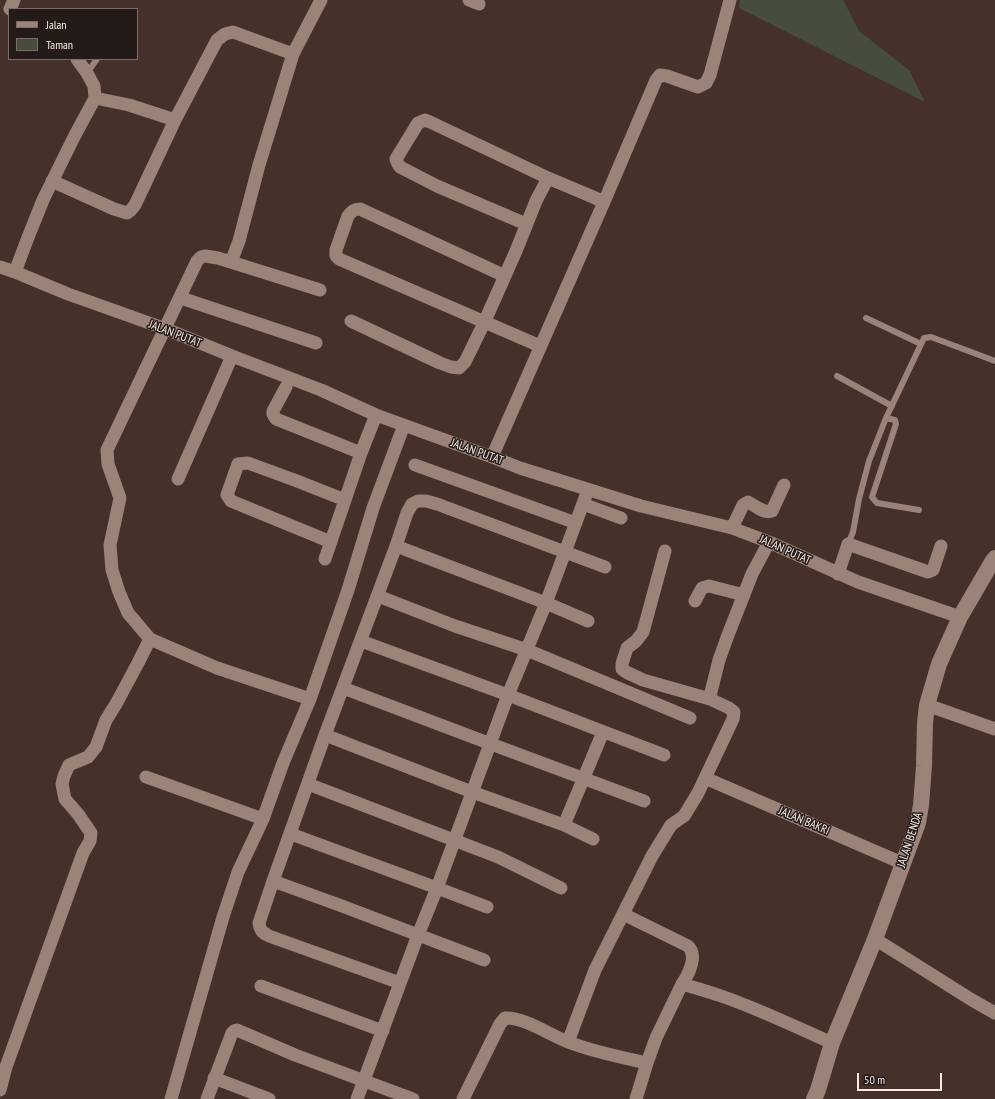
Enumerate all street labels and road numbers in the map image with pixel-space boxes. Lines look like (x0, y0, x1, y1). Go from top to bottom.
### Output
street label: JALAN PUTAT (147, 317, 203, 351)
street label: JALAN PUTAT (449, 436, 505, 468)
street label: JALAN PUTAT (757, 532, 813, 568)
street label: JALAN BAKRI (776, 804, 832, 838)
street label: JALAN BENDA (894, 811, 926, 869)

